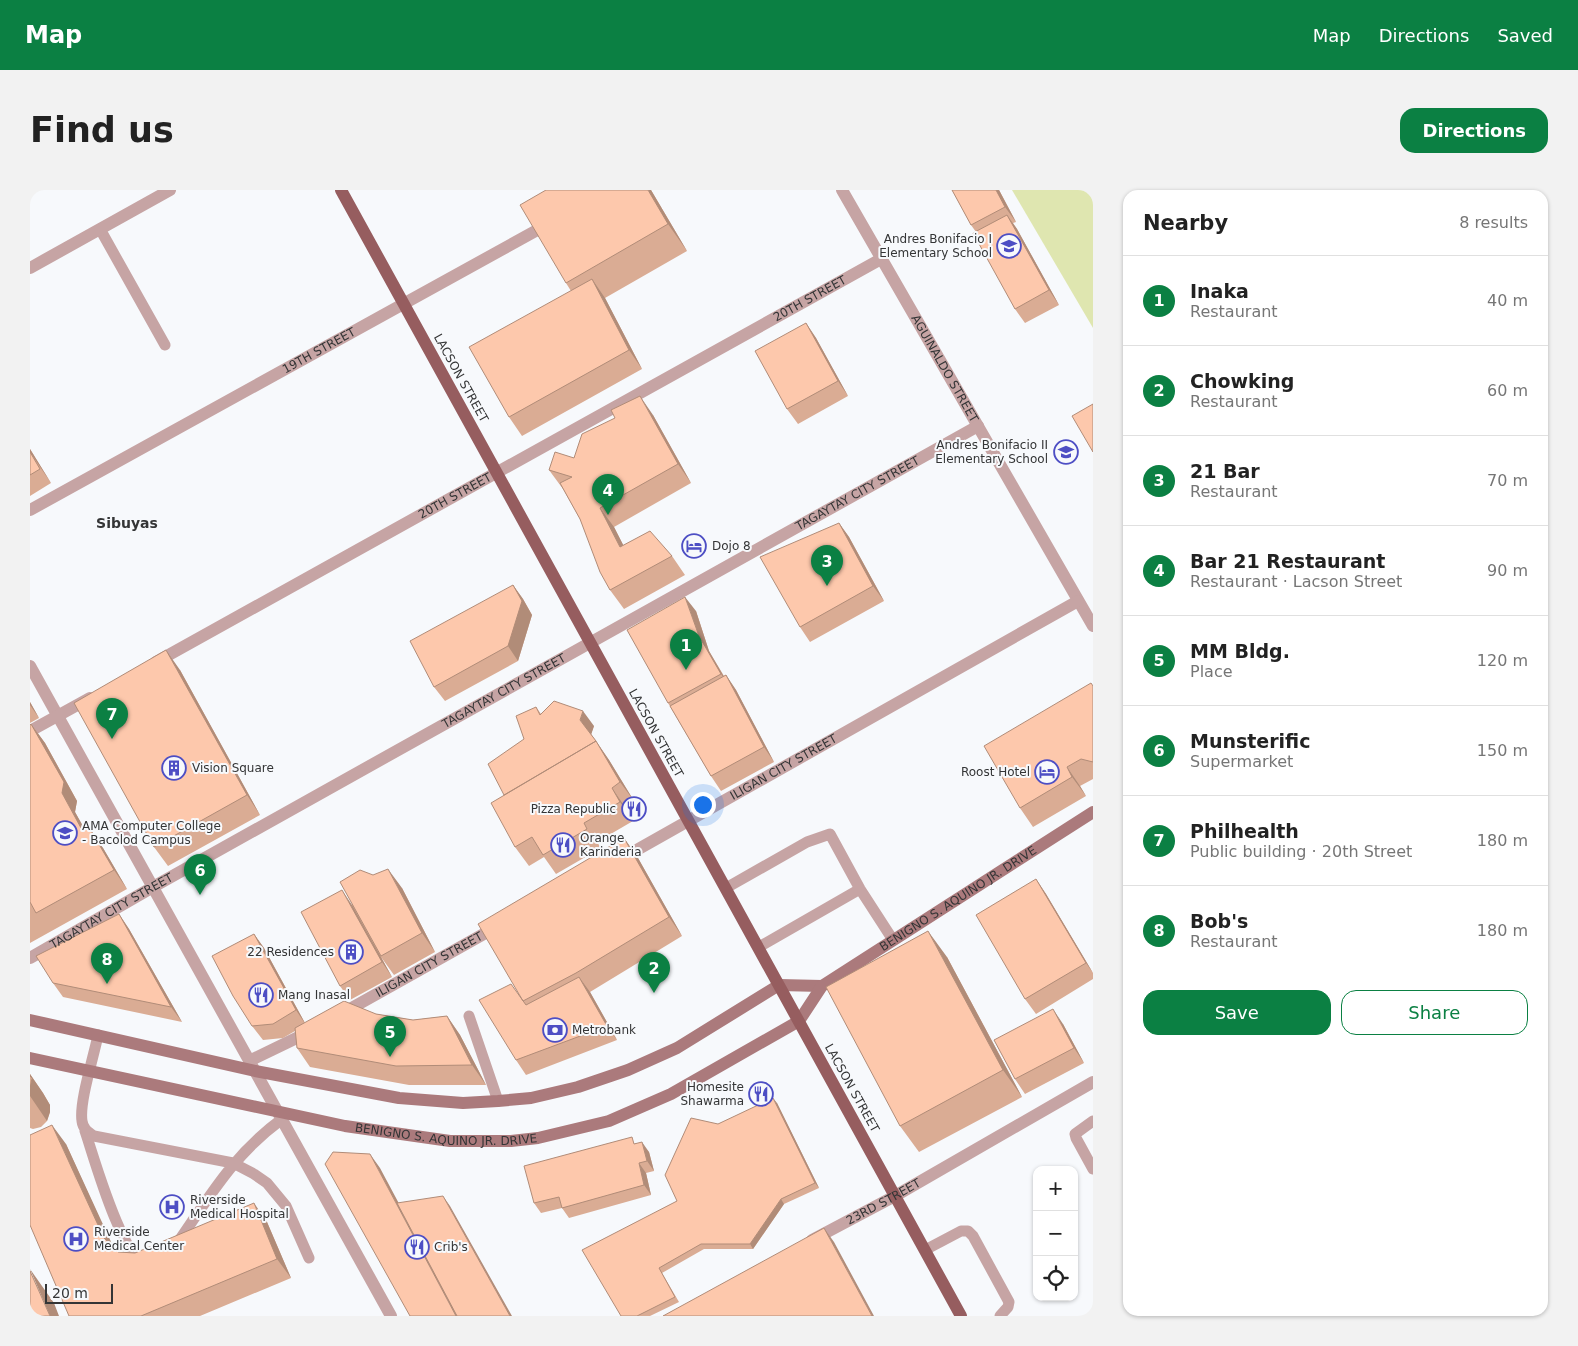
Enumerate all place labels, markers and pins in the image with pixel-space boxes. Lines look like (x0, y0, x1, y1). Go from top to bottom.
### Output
place label: Andres Bonifacio I Elementary School (879, 232, 992, 260)
school or university icon: Andres Bonifacio I Elementary School (996, 233, 1022, 259)
place label: Andres Bonifacio II Elementary School (935, 438, 1048, 466)
school or university icon: Andres Bonifacio II Elementary School (1053, 439, 1079, 465)
pin: 4 (592, 474, 624, 515)
hotel icon: Dojo 8 (681, 533, 707, 559)
place label: Dojo 8 (712, 539, 751, 553)
pin: 3 (811, 545, 843, 586)
pin: 1 (670, 629, 702, 670)
pin: 7 (96, 698, 128, 739)
building icon: Vision Square (161, 755, 187, 781)
hotel icon: Roost Hotel (1034, 759, 1060, 785)
place label: Vision Square (192, 761, 274, 775)
place label: Roost Hotel (961, 765, 1030, 779)
restaurant icon: Pizza Republic (621, 796, 647, 822)
place label: Pizza Republic (531, 802, 616, 816)
place label: AMA Computer College - Bacolod Campus (82, 819, 221, 847)
school or university icon: AMA Computer College - Bacolod Campus (52, 820, 78, 846)
place label: Orange Karinderia (580, 831, 642, 859)
restaurant icon: Orange Karinderia (550, 832, 576, 858)
pin: 6 (184, 854, 216, 895)
building icon: 22 Residences (338, 939, 364, 965)
pin: 8 (91, 943, 123, 984)
place label: 22 Residences (247, 945, 334, 959)
pin: 2 (638, 952, 670, 993)
restaurant icon: Mang Inasal (248, 982, 274, 1008)
place label: Mang Inasal (278, 988, 350, 1002)
pin: 5 (374, 1016, 406, 1057)
bank icon: Metrobank (542, 1017, 568, 1043)
place label: Metrobank (572, 1023, 636, 1037)
place label: Homesite Shawarma (680, 1080, 744, 1108)
restaurant icon: Homesite Shawarma (748, 1081, 774, 1107)
place label: Riverside Medical Hospital (190, 1193, 289, 1221)
hospital icon: Riverside Medical Hospital (159, 1194, 185, 1220)
place label: Riverside Medical Center (94, 1225, 184, 1253)
hospital icon: Riverside Medical Center (63, 1226, 89, 1252)
restaurant icon: Crib's (404, 1234, 430, 1260)
place label: Crib's (434, 1240, 468, 1254)

